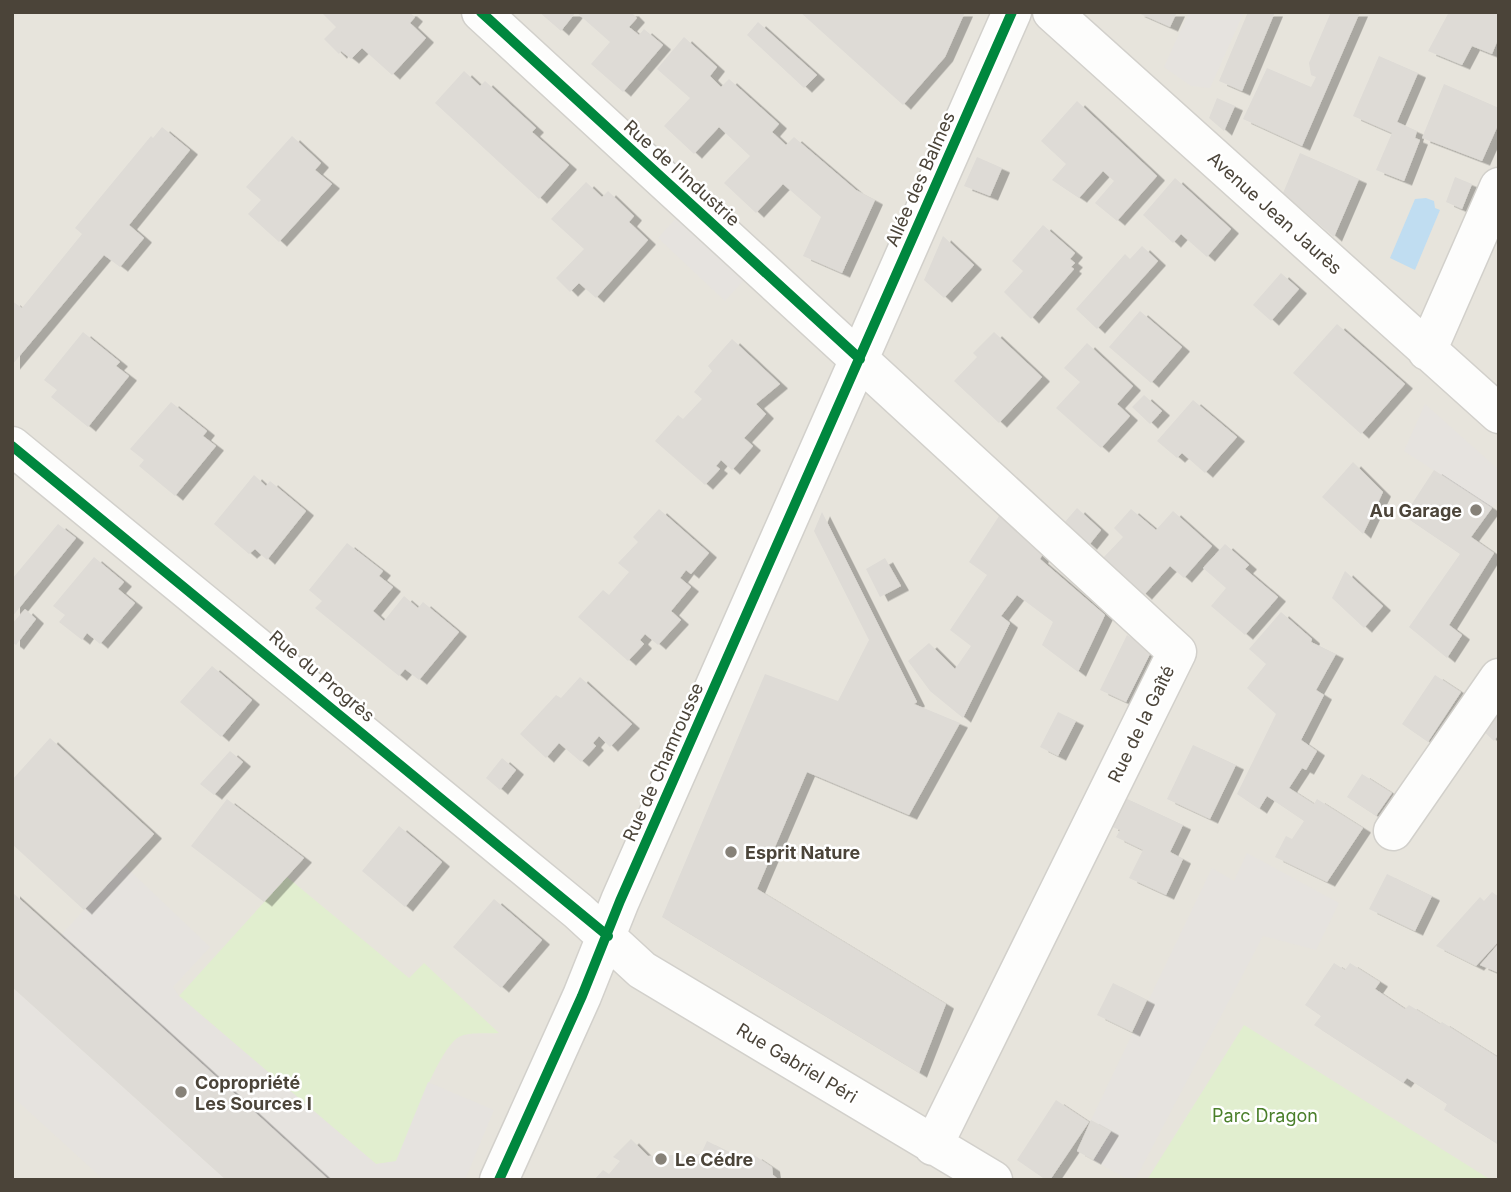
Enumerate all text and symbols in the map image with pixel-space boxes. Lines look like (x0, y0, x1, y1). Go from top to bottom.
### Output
street label: Allée des Balmes (881, 108, 959, 250)
street label: Rue de l'Industrie (620, 115, 744, 231)
street label: Avenue Jean Jaurès (1204, 147, 1346, 279)
place label: Au Garage (1370, 500, 1462, 521)
marker: Au Garage (1468, 502, 1484, 518)
street label: Rue du Progrès (265, 626, 379, 726)
street label: Rue de la Gaîté (1104, 662, 1178, 786)
street label: Rue de Chamrousse (619, 679, 707, 845)
place label: Esprit Nature (745, 842, 860, 863)
marker: Esprit Nature (723, 844, 739, 860)
street label: Rue Gabriel Péri (733, 1019, 861, 1107)
place label: Copropriété Les Sources I (195, 1072, 312, 1114)
marker: Copropriété Les Sources I (173, 1084, 189, 1100)
park label: Parc Dragon (1212, 1105, 1318, 1126)
place label: Le Cédre (675, 1149, 753, 1170)
marker: Le Cédre (653, 1151, 669, 1167)

